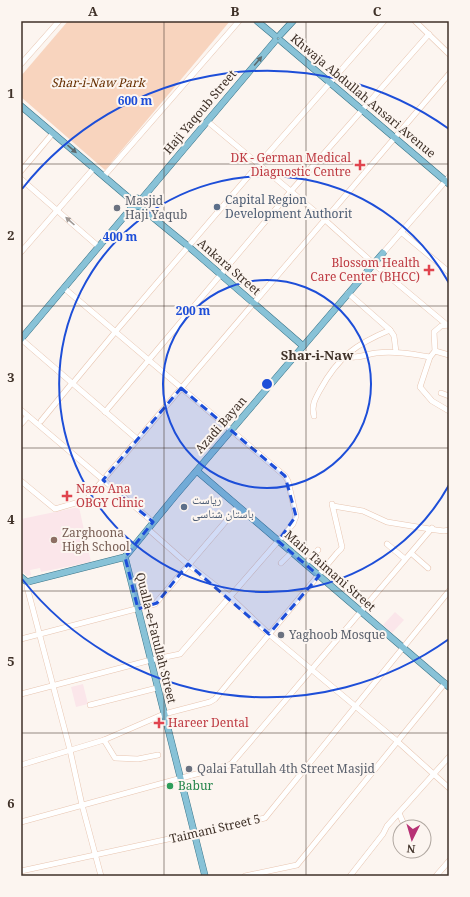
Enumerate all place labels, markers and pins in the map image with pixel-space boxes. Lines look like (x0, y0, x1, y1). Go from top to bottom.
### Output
place label: DK - German Medical Diagnostic Centre (230, 149, 351, 184)
marker: DK - German Medical Diagnostic Centre (354, 159, 366, 171)
place label: Capital Region Development Authorit (225, 191, 352, 226)
place label: Masjid Haji Yaqub (125, 192, 187, 227)
marker: Capital Region Development Authorit (212, 202, 222, 212)
marker: Masjid Haji Yaqub (112, 203, 122, 213)
place label: Blossom Health Care Center (BHCC) (310, 254, 420, 289)
marker: Blossom Health Care Center (BHCC) (423, 264, 435, 276)
centre of rings (260, 377, 274, 391)
place label: Nazo Ana OBGY Clinic (76, 480, 144, 515)
marker: Nazo Ana OBGY Clinic (61, 490, 73, 502)
place label: ریاست باستان شناسی (192, 491, 254, 526)
marker: ریاست باستان شناسی (179, 502, 189, 512)
place label: Zarghoona High School (62, 524, 130, 559)
marker: Zarghoona High School (49, 535, 59, 545)
place label: Yaghoob Mosque (288, 626, 385, 647)
marker: Yaghoob Mosque (276, 630, 286, 640)
place label: Hareer Dental (168, 714, 249, 735)
marker: Hareer Dental (153, 717, 165, 729)
place label: Qalai Fatullah 4th Street Masjid (197, 760, 375, 781)
marker: Qalai Fatullah 4th Street Masjid (184, 764, 194, 774)
place label: Babur (178, 777, 214, 798)
marker: Babur (165, 781, 175, 791)

